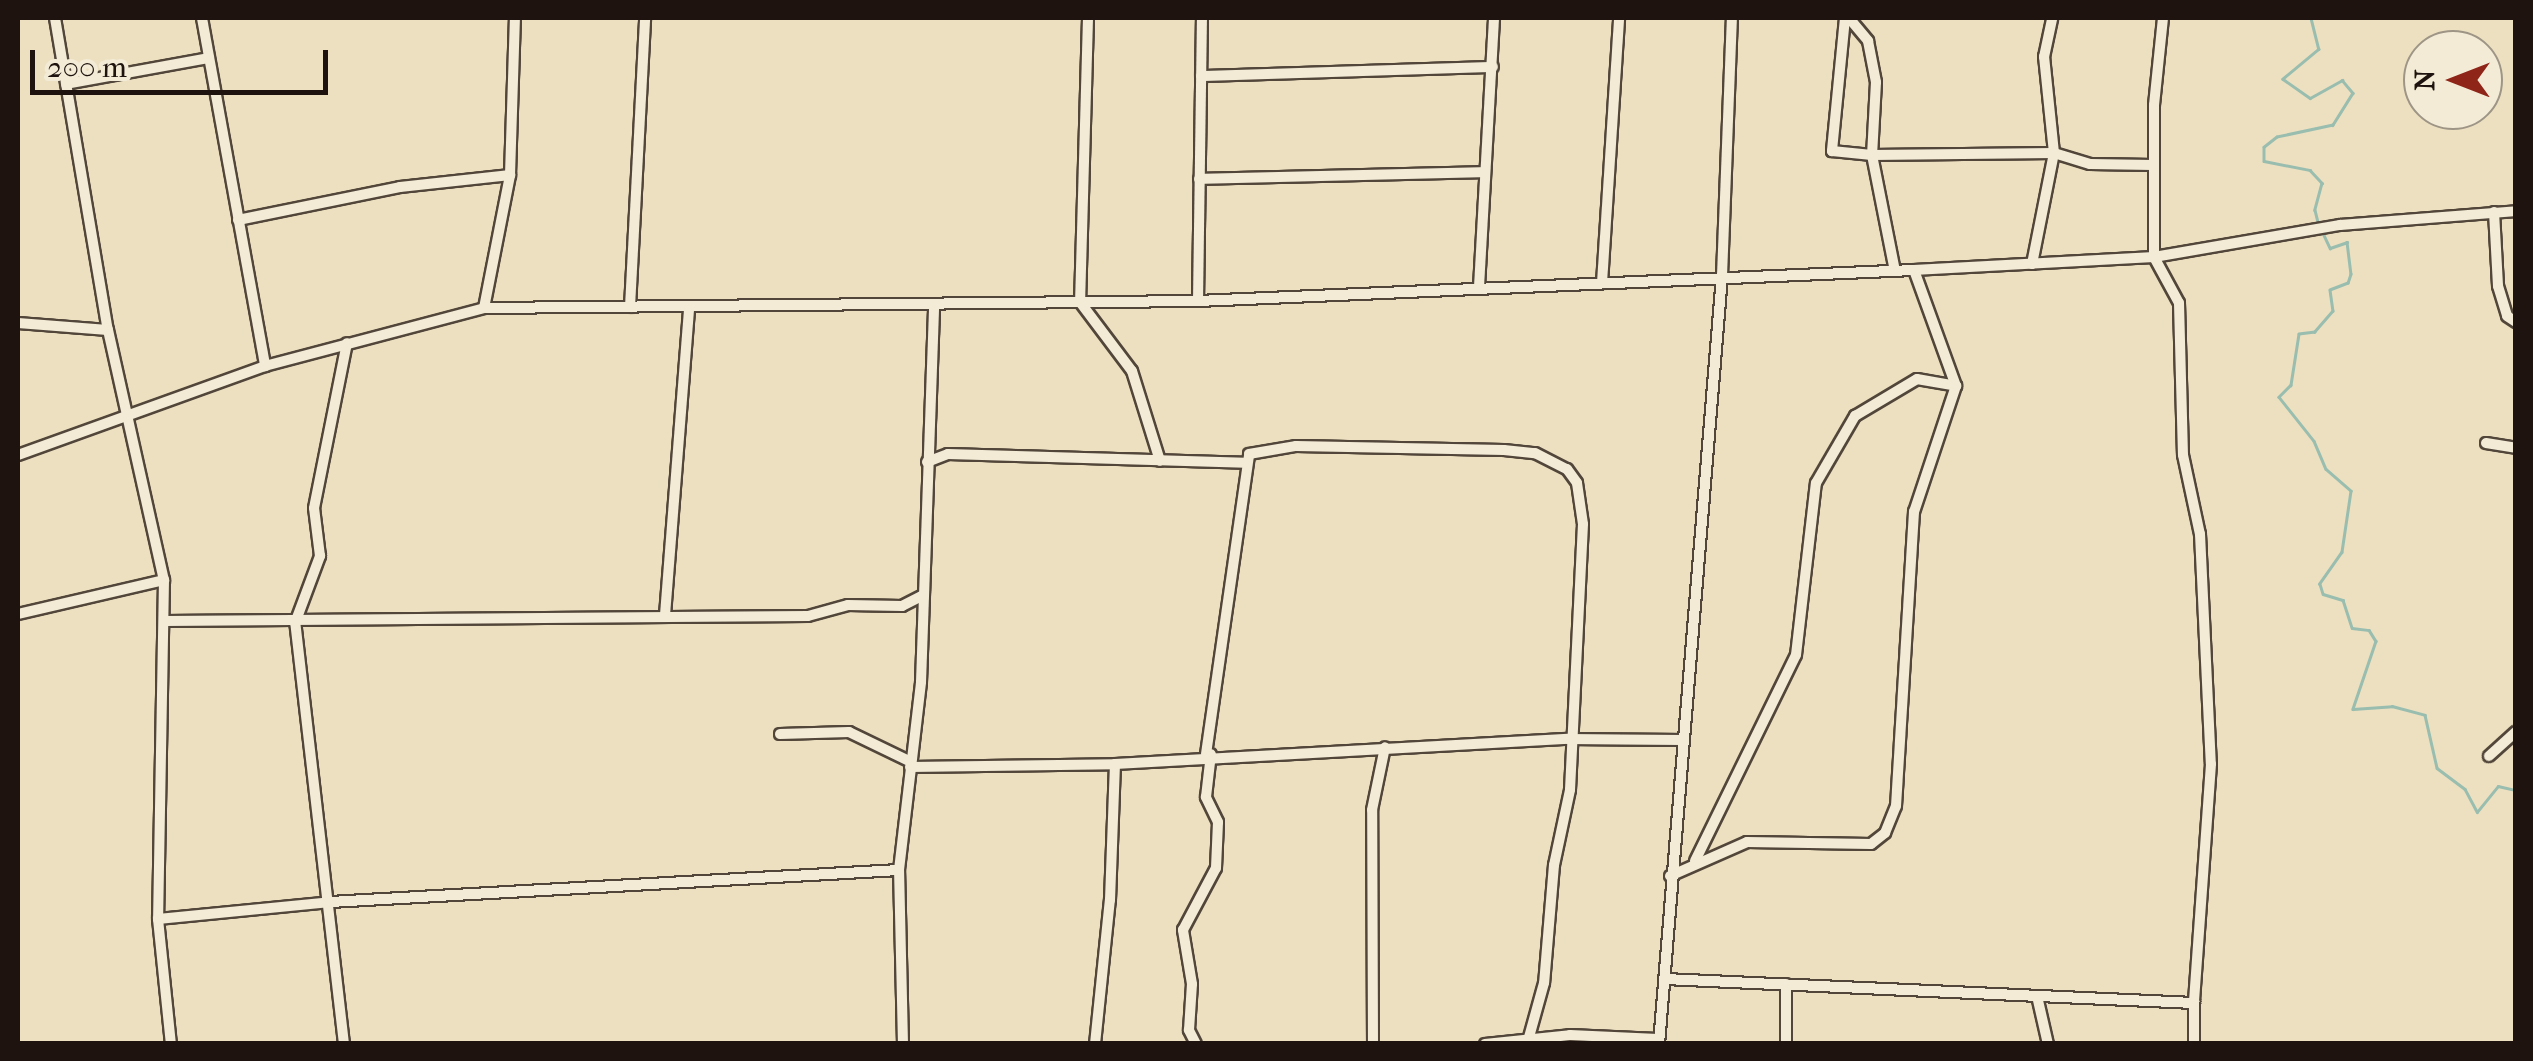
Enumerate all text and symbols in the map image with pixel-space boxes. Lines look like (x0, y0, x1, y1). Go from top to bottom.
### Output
scale bar (35, 30, 332, 92)
north arrow (2403, 30, 2503, 130)
text: 200 m (47, 50, 127, 85)
text: N (2408, 69, 2441, 91)

